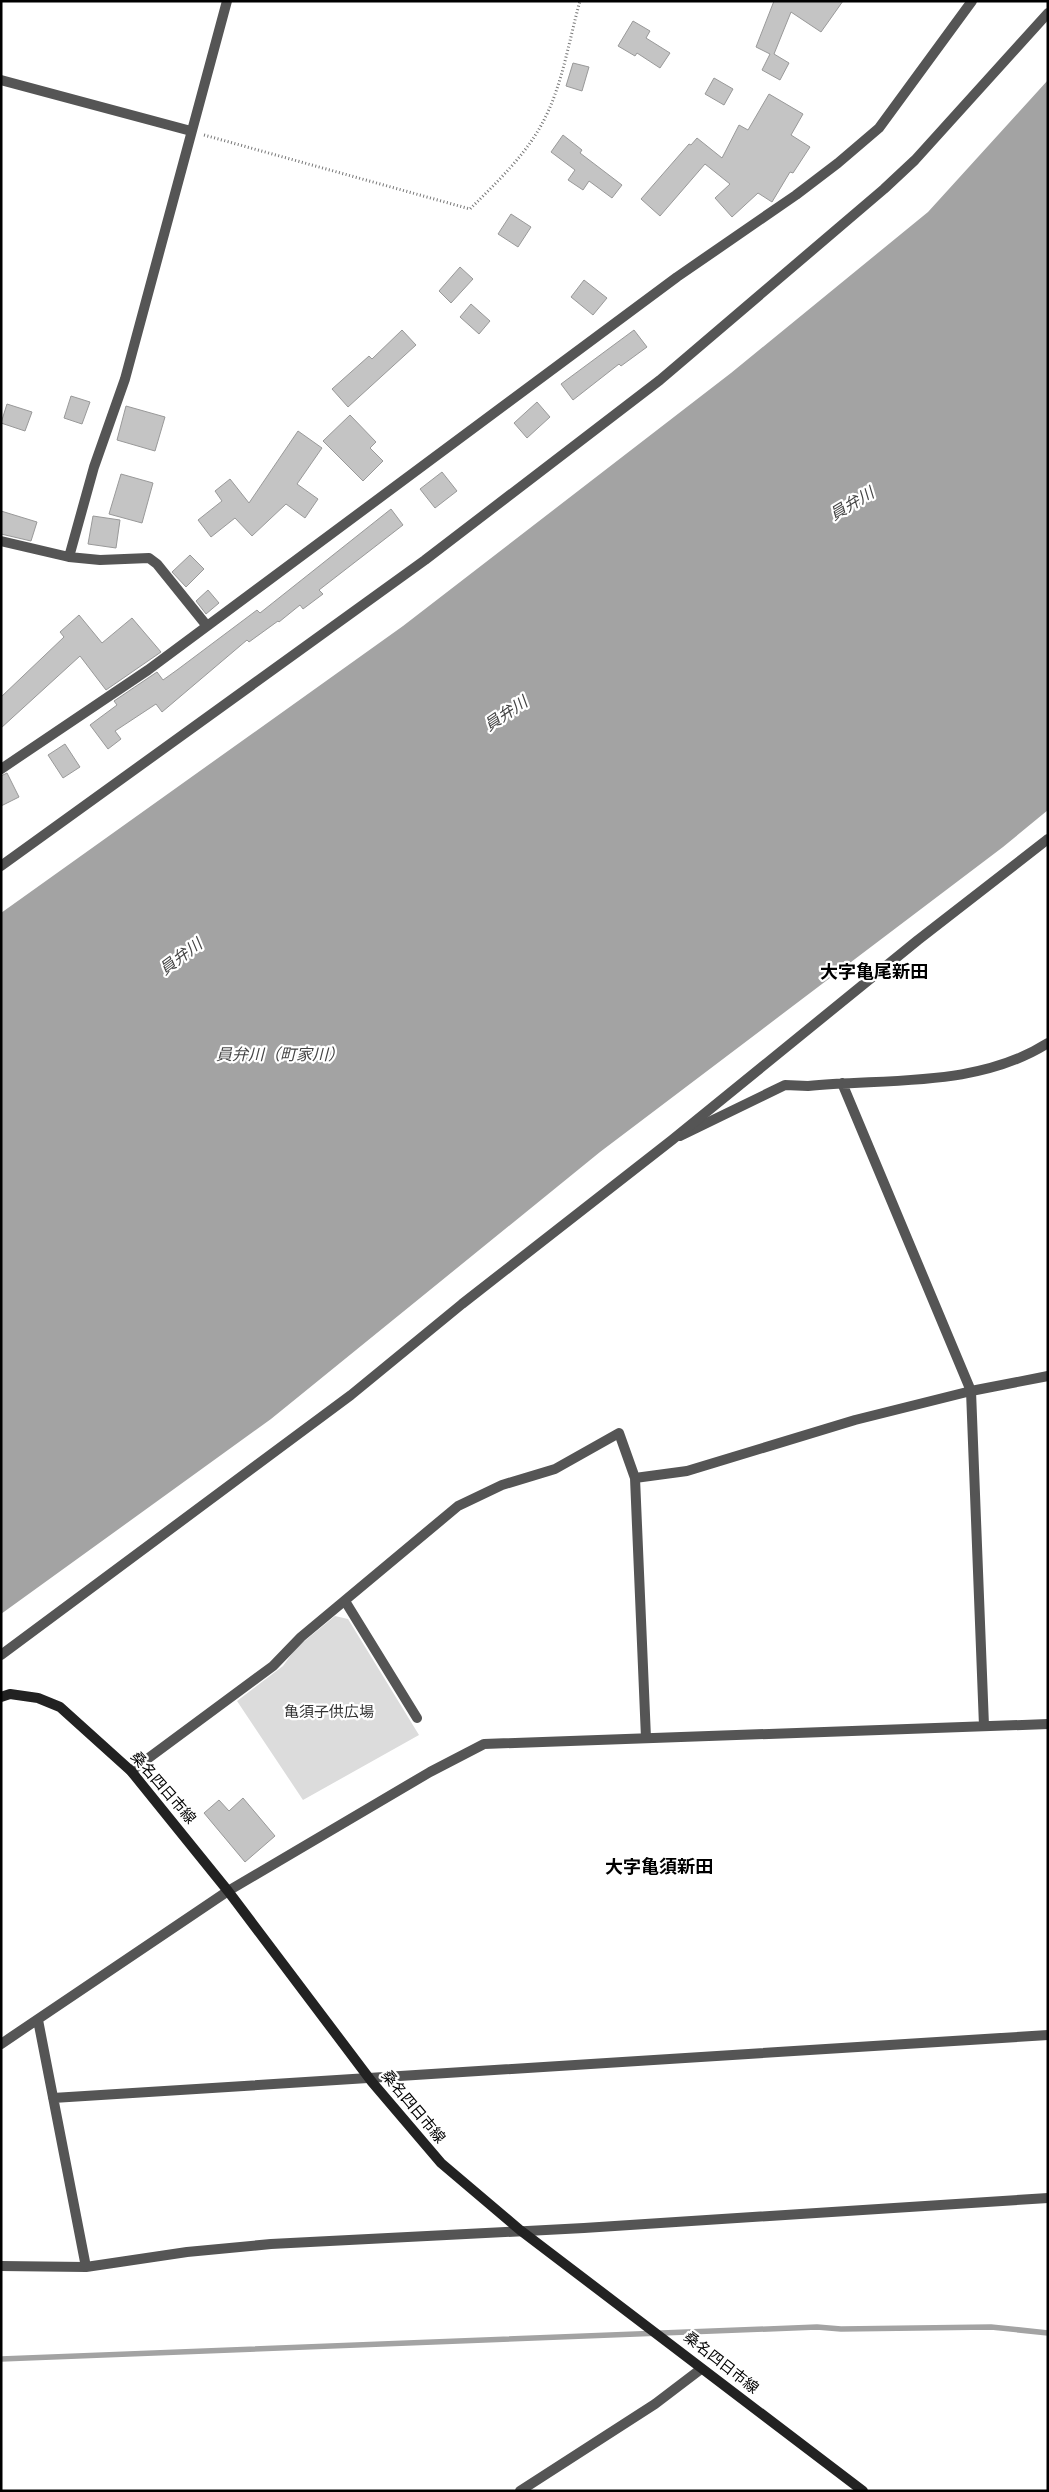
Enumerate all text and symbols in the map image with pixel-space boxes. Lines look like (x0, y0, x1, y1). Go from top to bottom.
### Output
water label: 員弁川 (826, 481, 880, 526)
water label: 員弁川 (480, 690, 534, 737)
water label: 員弁川 (155, 933, 208, 980)
district label: 大字亀尾新田 (820, 960, 928, 985)
water label: 員弁川（町家川） (216, 1044, 344, 1066)
park label: 亀須子供広場 (284, 1702, 374, 1723)
street label: 桑名四日市線 (126, 1747, 200, 1829)
district label: 大字亀須新田 (605, 1855, 713, 1880)
street label: 桑名四日市線 (376, 2066, 450, 2148)
street label: 桑名四日市線 (679, 2327, 763, 2399)

